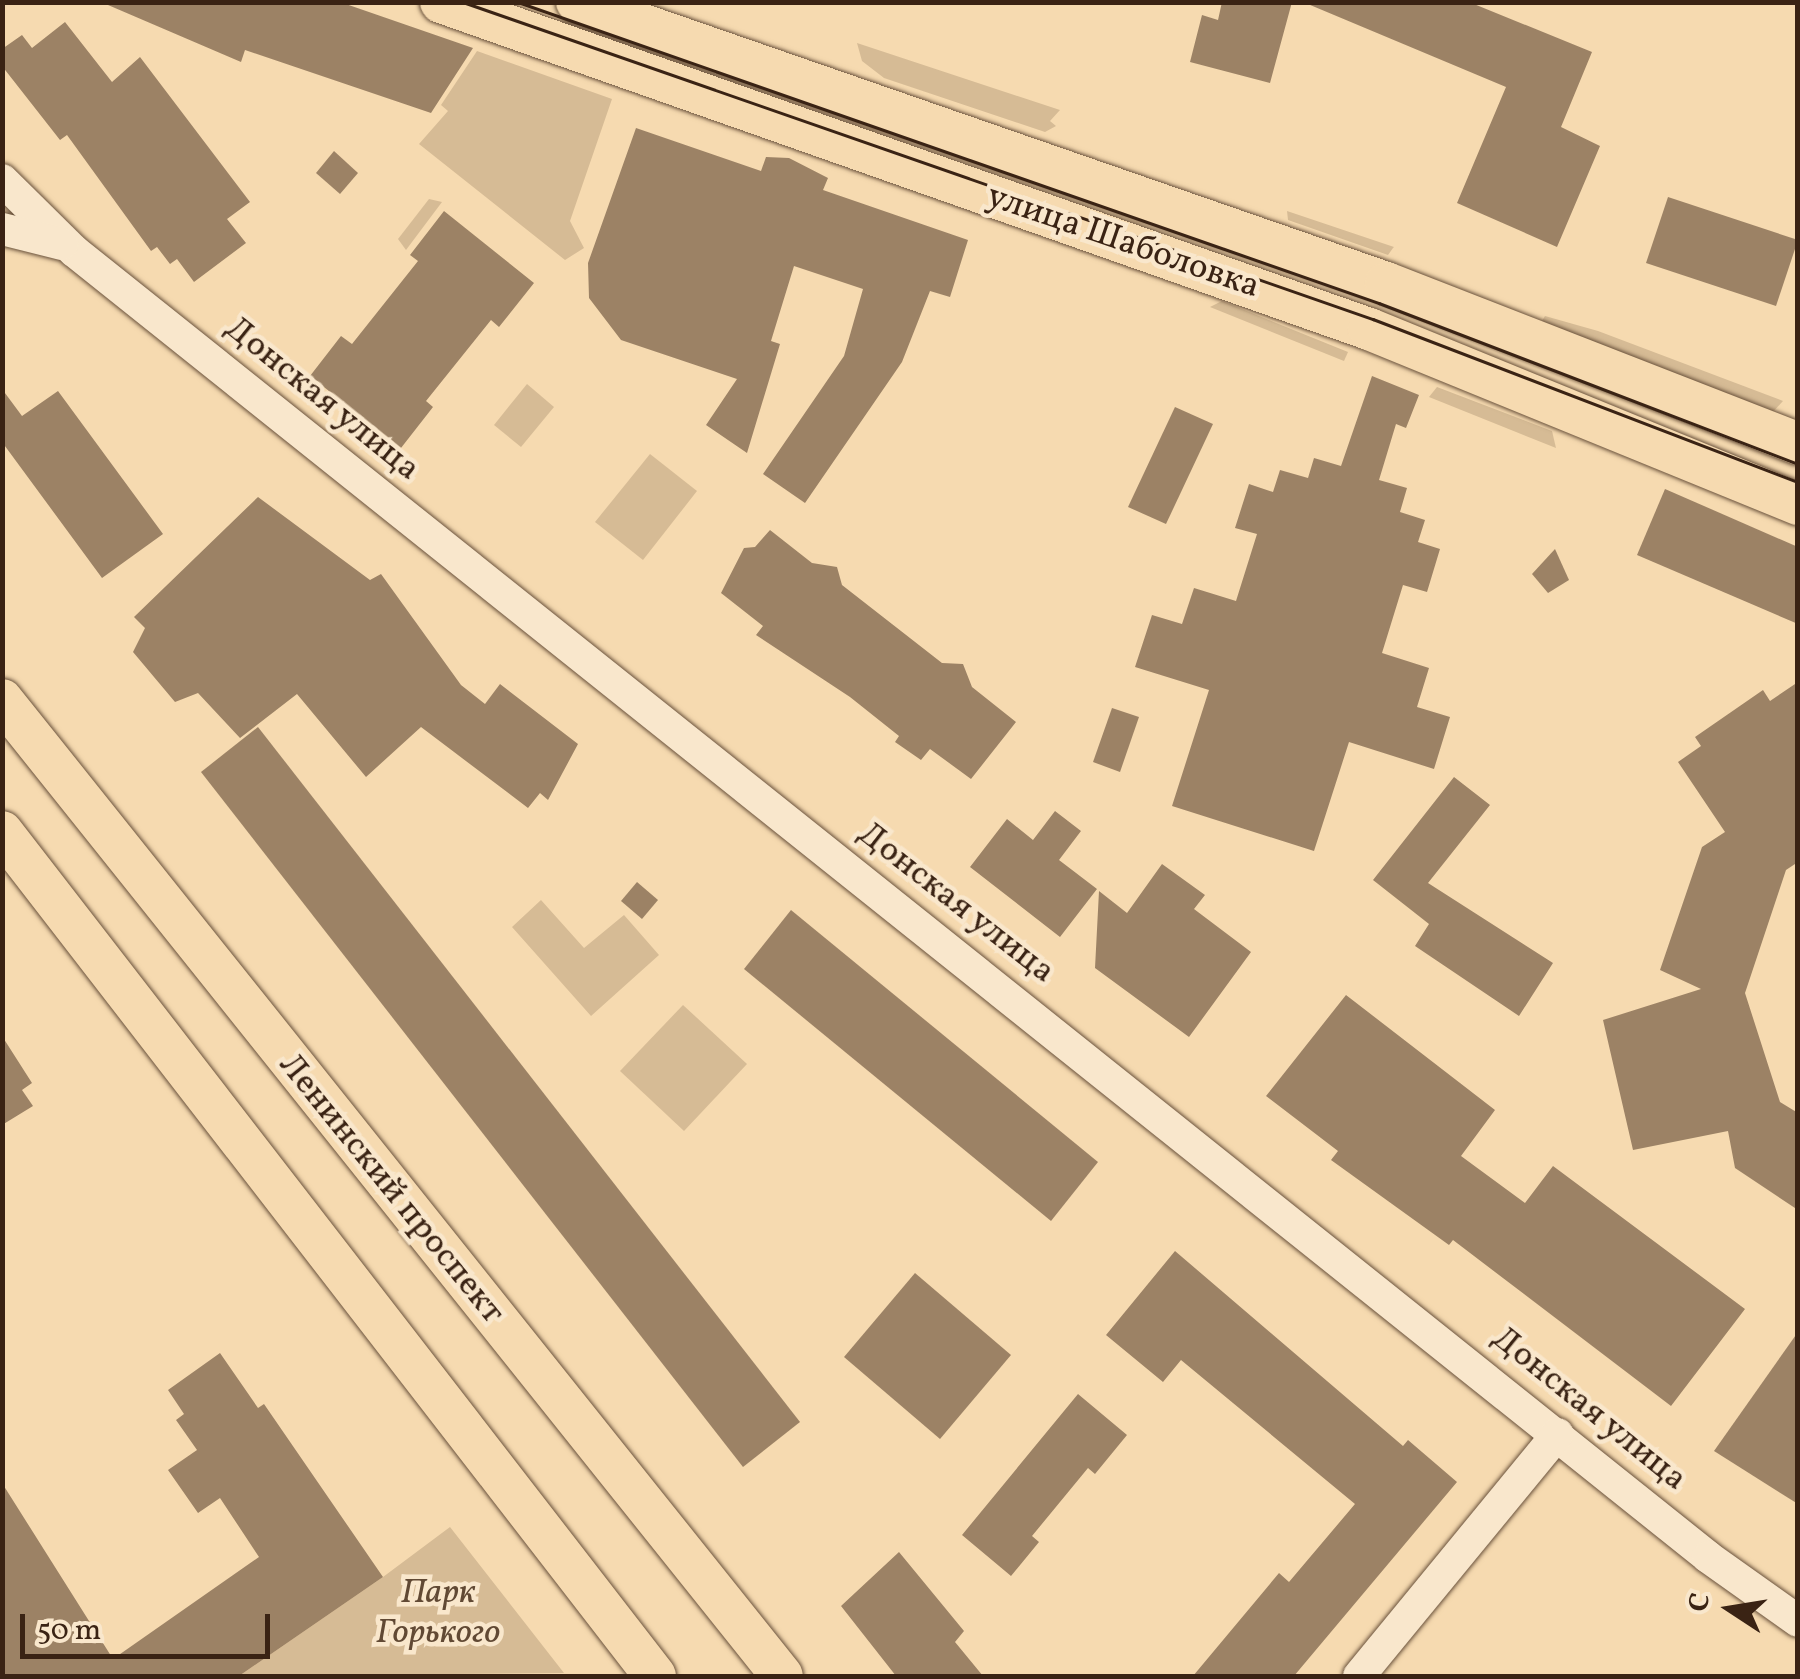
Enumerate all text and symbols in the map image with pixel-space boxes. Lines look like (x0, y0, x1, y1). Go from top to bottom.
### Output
street label: улица Шаболовка (981, 176, 1265, 308)
street label: Донская улица (216, 307, 428, 491)
street label: Донская улица (849, 813, 1063, 993)
street label: Ленинский проспект (269, 1045, 513, 1333)
street label: Донская улица (1483, 1317, 1695, 1501)
north arrow (1680, 1559, 1780, 1659)
park label: Парк Горького (376, 1572, 500, 1654)
text: С (1679, 1590, 1721, 1616)
scale bar (25, 1594, 275, 1656)
text: 50 m (37, 1610, 101, 1652)

